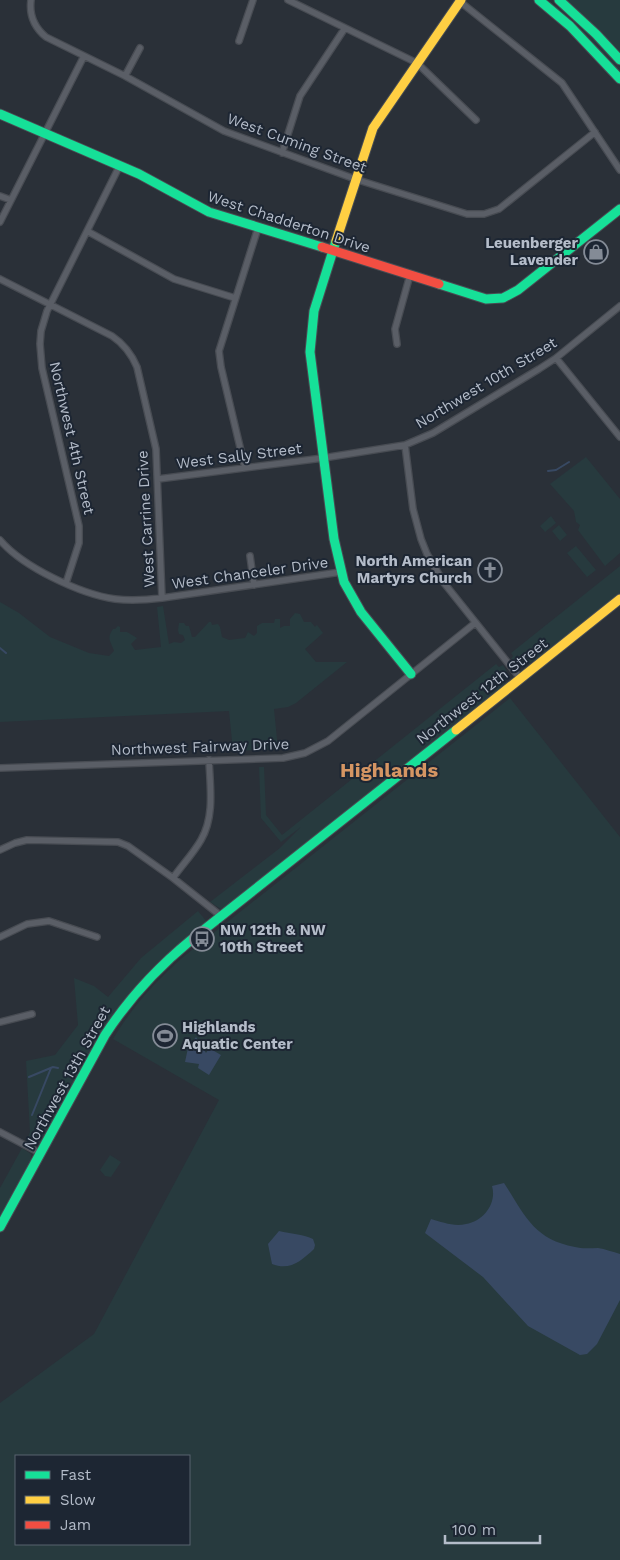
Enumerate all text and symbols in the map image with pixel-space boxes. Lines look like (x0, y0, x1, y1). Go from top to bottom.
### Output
street label: West Cuming Street (225, 109, 370, 177)
street label: West Chadderton Drive (205, 187, 373, 257)
place label: Leuenberger Lavender (485, 234, 579, 269)
shop icon: Leuenberger Lavender (583, 239, 609, 265)
street label: Northwest 10th Street (412, 333, 561, 432)
street label: Northwest 4th Street (46, 360, 99, 517)
street label: West Sally Street (175, 439, 303, 473)
street label: West Carrine Drive (133, 450, 159, 588)
place label: North American Martyrs Church (355, 552, 472, 587)
street label: West Chanceler Drive (171, 553, 329, 593)
church icon: North American Martyrs Church (477, 557, 503, 583)
street label: Northwest 12th Street (413, 634, 552, 748)
street label: Northwest Fairway Drive (110, 735, 290, 759)
district label: Highlands (340, 758, 438, 782)
place label: NW 12th & NW 10th Street (220, 921, 326, 956)
bus stop icon: NW 12th & NW 10th Street (189, 926, 215, 952)
street label: Northwest 13th Street (20, 1002, 114, 1153)
place label: Highlands Aquatic Center (182, 1018, 293, 1053)
sports icon: Highlands Aquatic Center (152, 1023, 178, 1049)
legend (15, 1455, 190, 1545)
text: Fast (60, 1466, 92, 1484)
text: Slow (60, 1491, 96, 1509)
scale bar (445, 1512, 540, 1544)
text: Jam (60, 1516, 91, 1534)
text: 100 m (452, 1521, 496, 1539)

